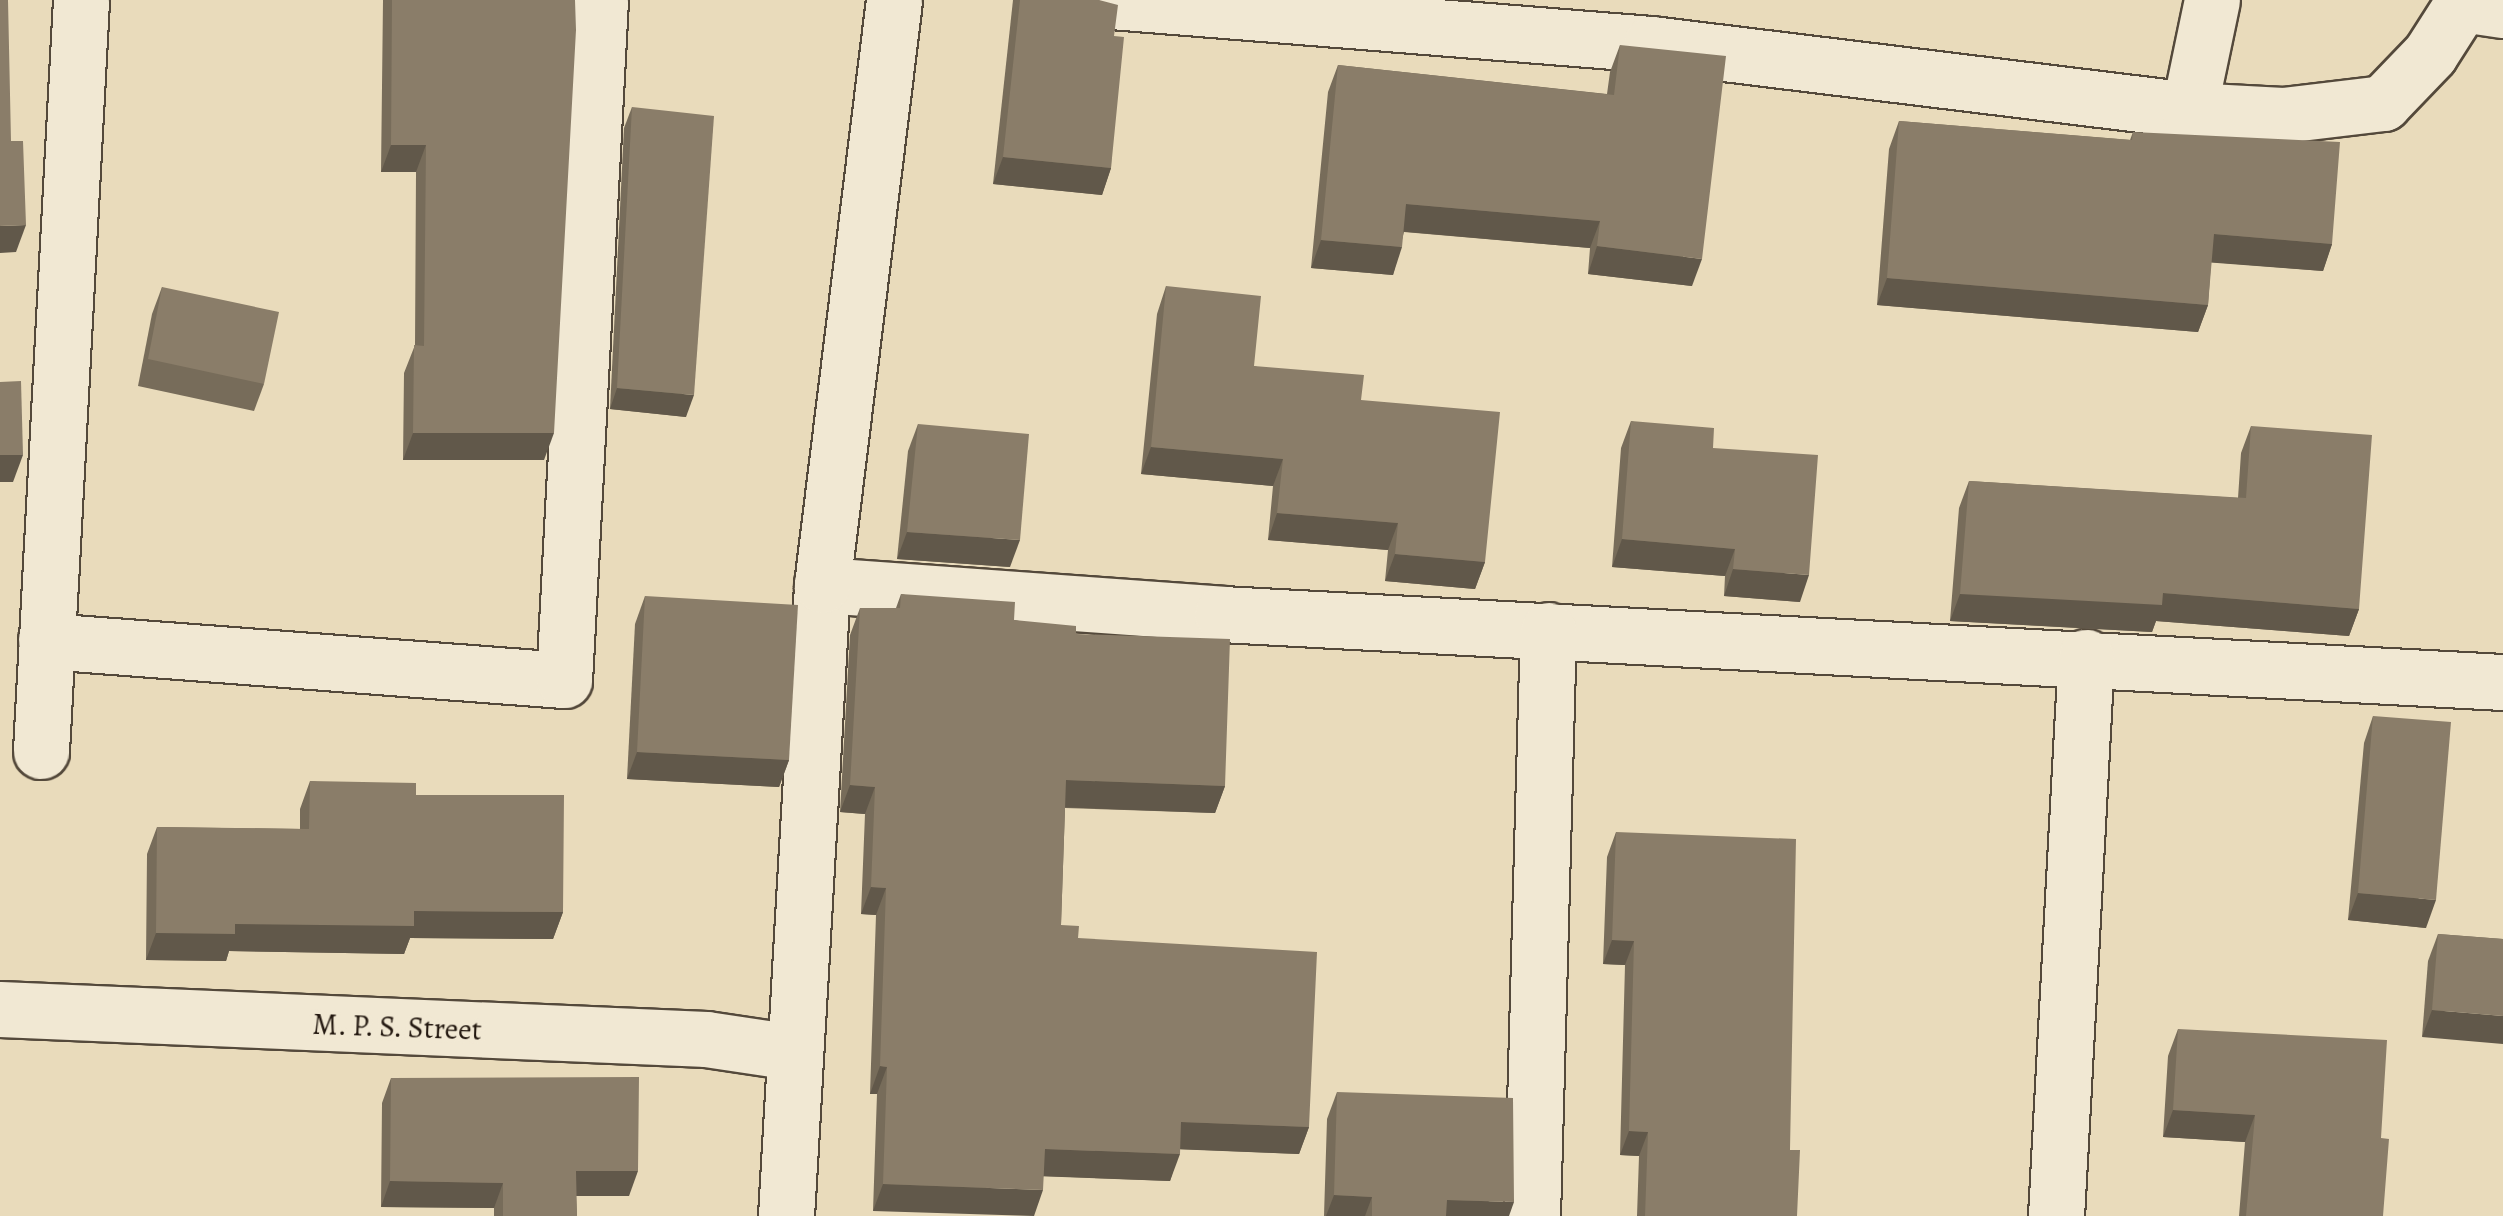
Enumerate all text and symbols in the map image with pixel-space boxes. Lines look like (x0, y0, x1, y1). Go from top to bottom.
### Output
street label: M. P. S. Street (311, 1006, 483, 1048)

